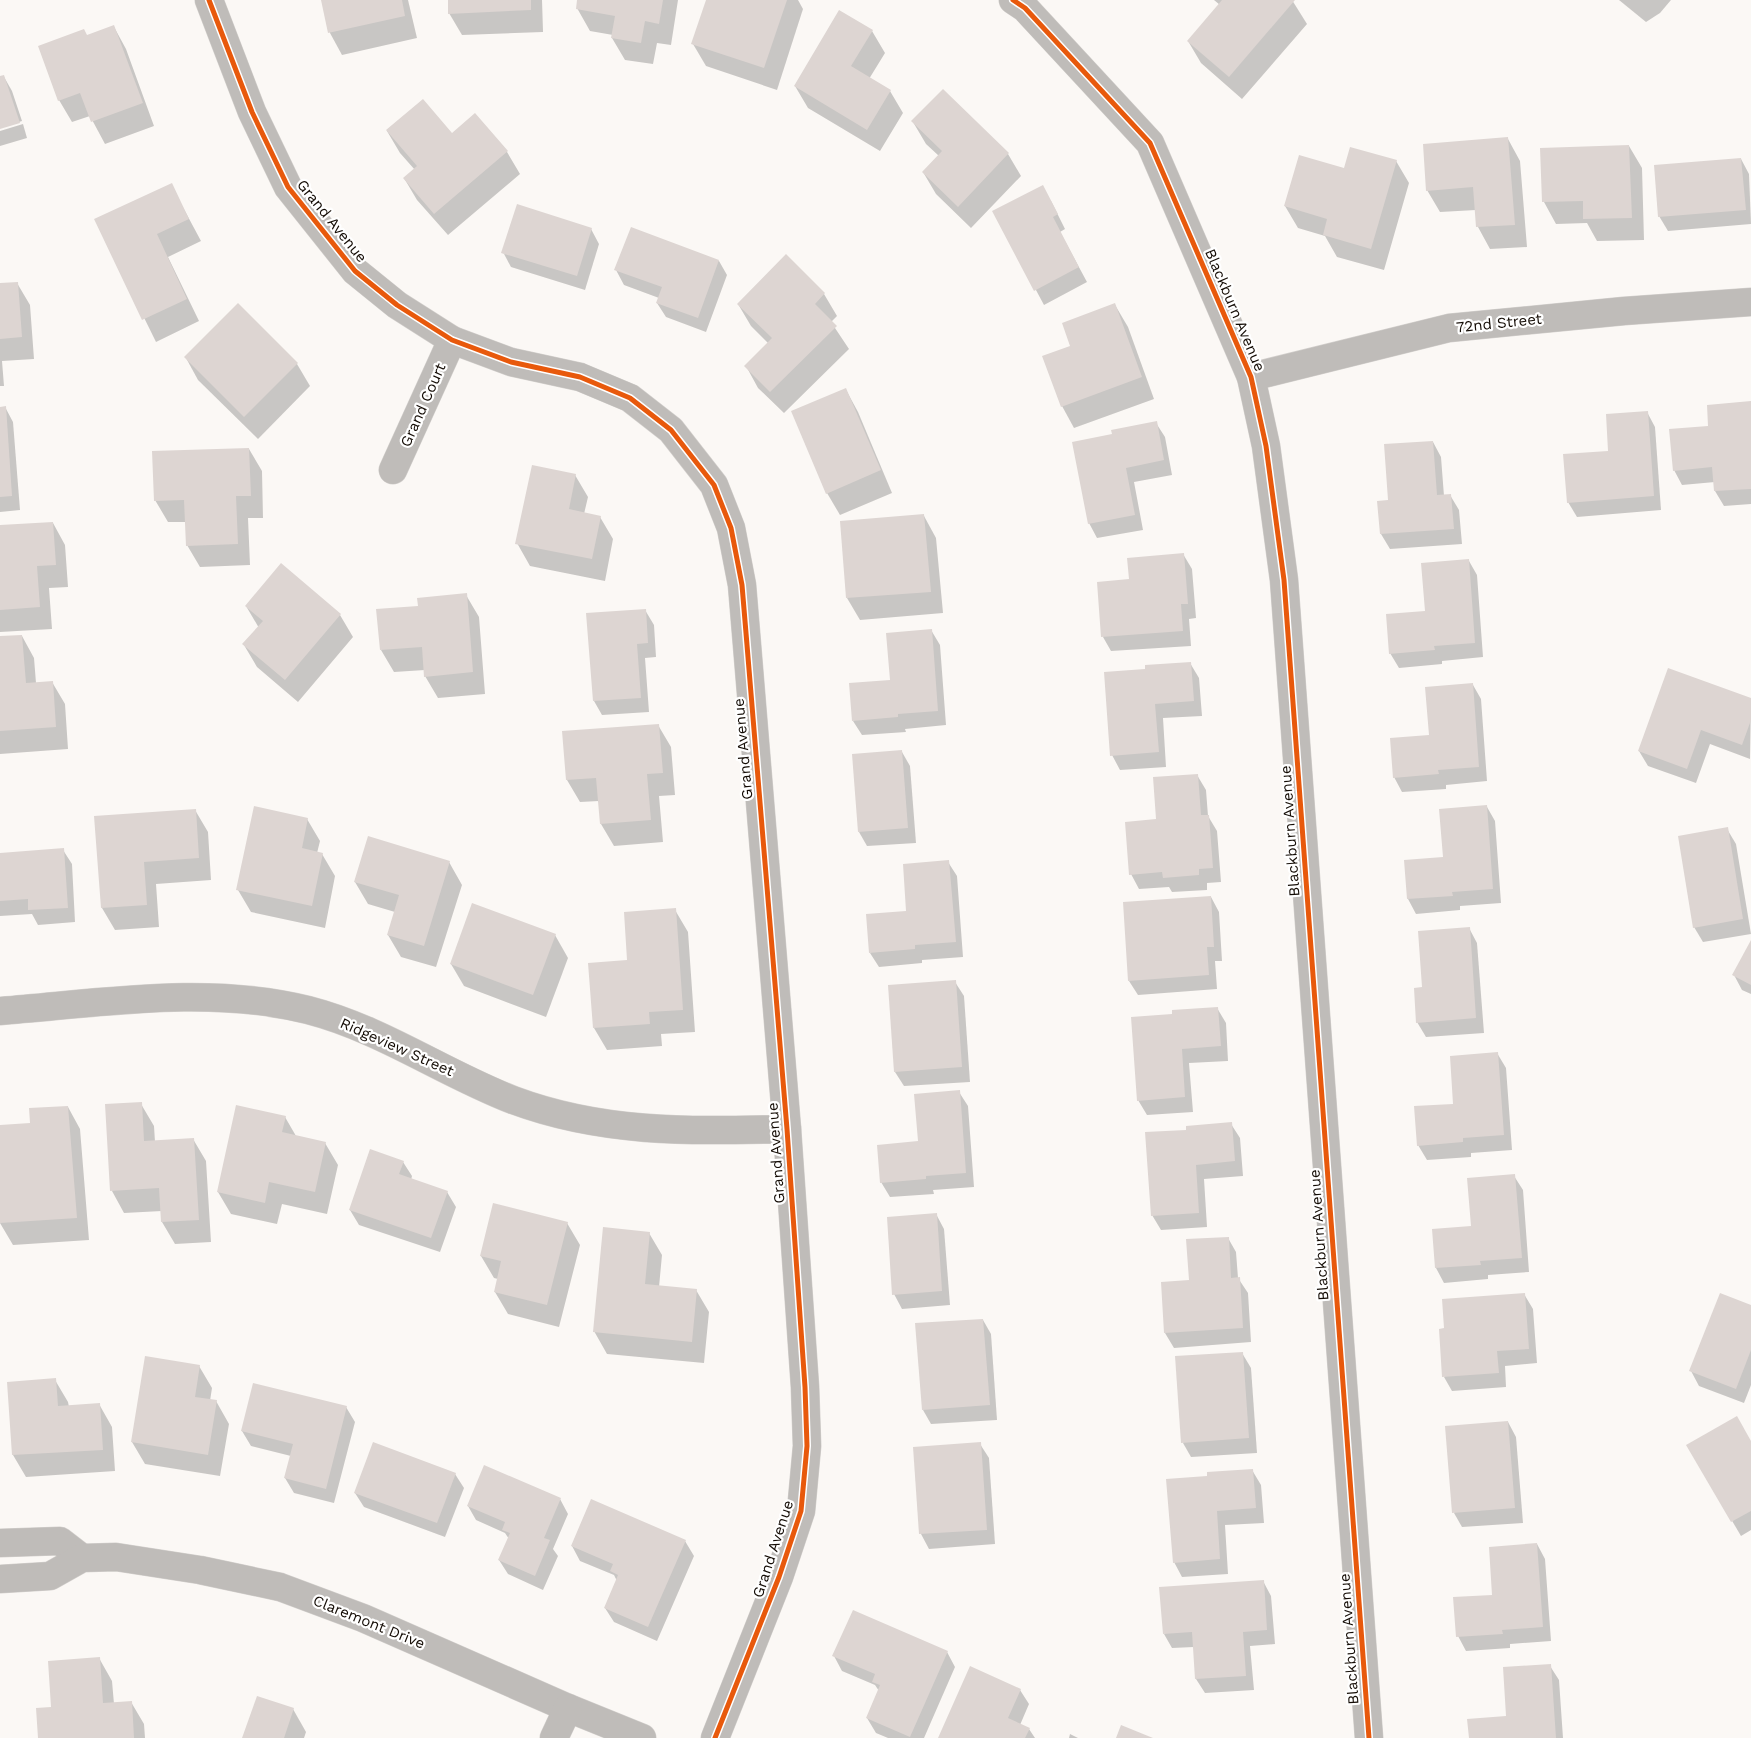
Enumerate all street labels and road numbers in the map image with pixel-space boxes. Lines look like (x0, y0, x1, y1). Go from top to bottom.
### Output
street label: Grand Avenue (293, 176, 371, 266)
street label: Blackburn Avenue (1201, 246, 1269, 374)
street label: 72nd Street (1455, 309, 1543, 336)
street label: Grand Court (397, 360, 450, 450)
street label: Grand Avenue (730, 698, 756, 800)
street label: Blackburn Avenue (1276, 765, 1304, 897)
street label: Ridgeview Street (337, 1014, 457, 1080)
street label: Grand Avenue (763, 1102, 789, 1204)
street label: Blackburn Avenue (1305, 1169, 1333, 1301)
street label: Grand Avenue (749, 1498, 797, 1600)
street label: Blackburn Avenue (1335, 1573, 1363, 1705)
street label: Claremont Drive (310, 1591, 428, 1653)

